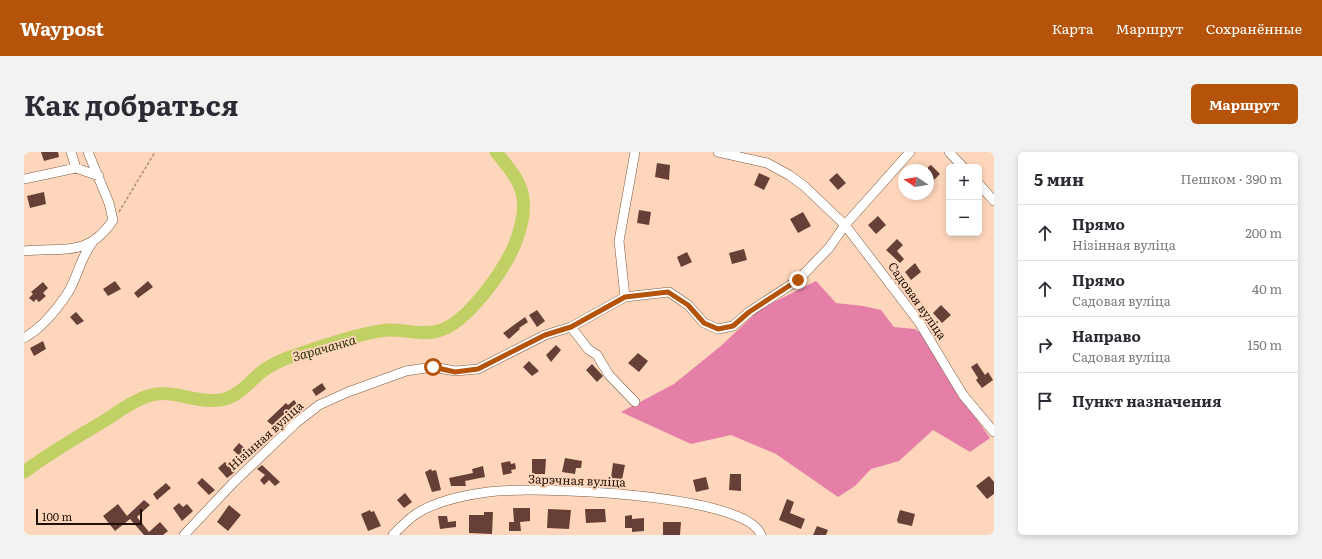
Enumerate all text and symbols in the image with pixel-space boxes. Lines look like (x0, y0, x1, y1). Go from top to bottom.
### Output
text: Waypost (20, 14, 104, 42)
text: Карта (1052, 18, 1094, 38)
text: Маршрут (1116, 18, 1184, 38)
text: Сохранённые (1206, 18, 1302, 38)
text: Как добраться (24, 83, 239, 125)
button: Маршрут (1191, 84, 1298, 124)
north arrow (898, 164, 934, 200)
map controls (946, 164, 982, 236)
button: + (946, 164, 982, 200)
text: 5 мин (1034, 166, 1084, 191)
text: Пешком · 390 m (1181, 169, 1282, 188)
button: − (946, 200, 982, 236)
text: Прямо (1072, 212, 1125, 235)
icon: ahead (1034, 222, 1056, 244)
text: 200 m (1245, 223, 1282, 242)
text: Нізінная вуліца (1072, 235, 1176, 254)
street label: Садовая вуліца (884, 258, 952, 343)
text: Прямо (1072, 268, 1125, 291)
route end (789, 271, 807, 289)
icon: ahead (1034, 278, 1056, 300)
text: 40 m (1252, 279, 1282, 298)
text: Садовая вуліца (1072, 291, 1171, 310)
text: Направо (1072, 324, 1141, 347)
water label: Зарачанка (290, 329, 359, 366)
icon: right (1034, 334, 1056, 356)
text: 150 m (1247, 335, 1282, 354)
text: Садовая вуліца (1072, 347, 1171, 366)
route start (424, 358, 442, 376)
text: Пункт назначения (1072, 389, 1222, 412)
icon: arrive (1034, 390, 1056, 412)
street label: Нізінная вуліца (224, 396, 307, 474)
street label: Зарэчная вуліца (528, 469, 627, 491)
scale bar (36, 507, 142, 526)
text: 100 m (42, 508, 72, 524)

